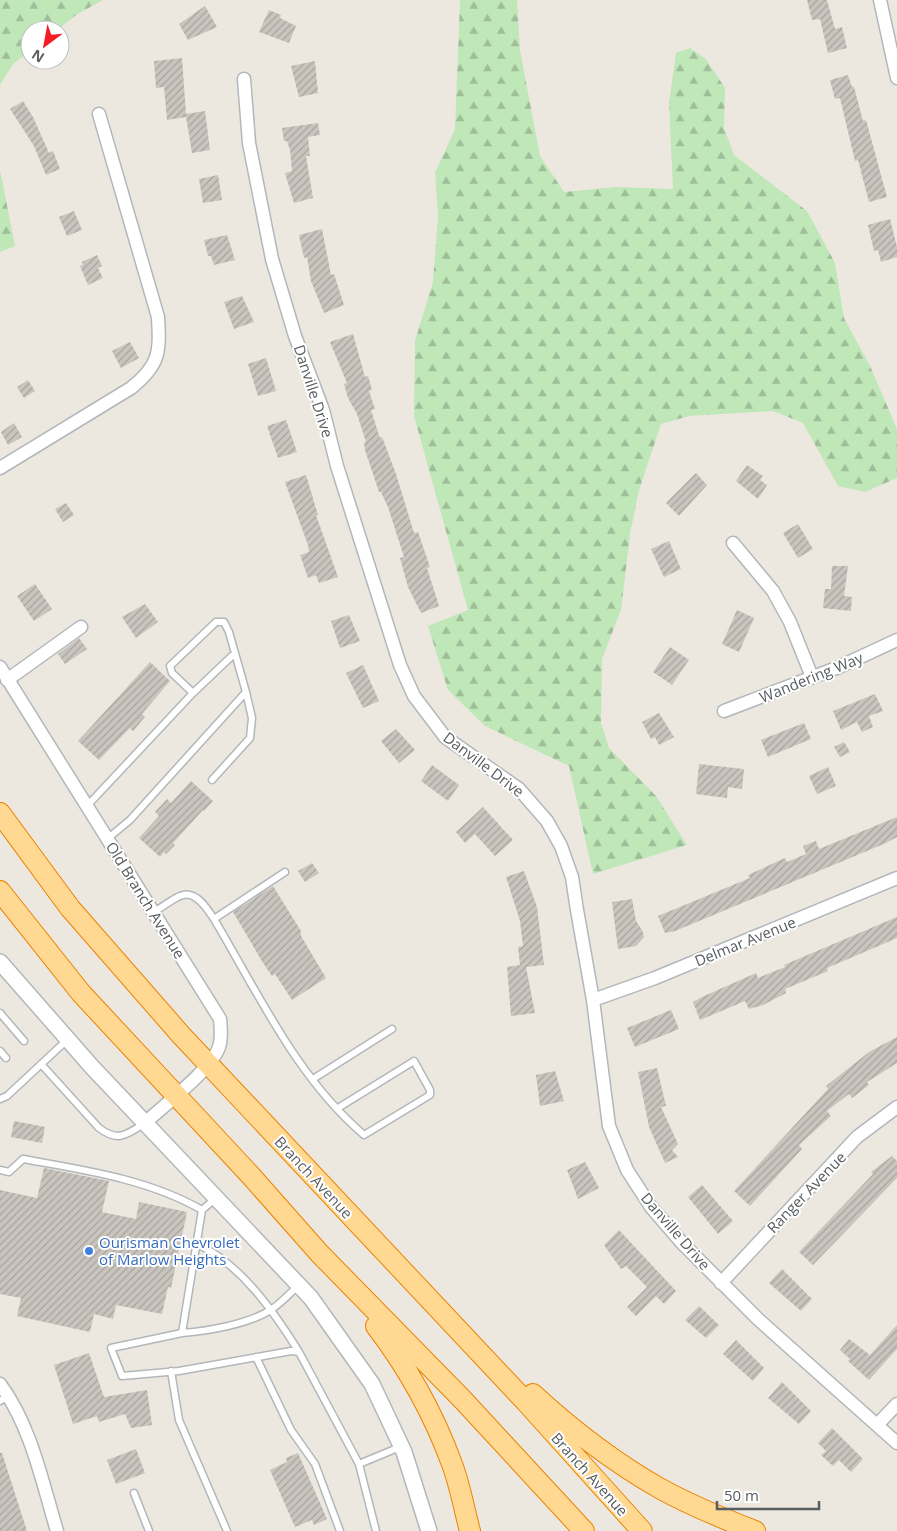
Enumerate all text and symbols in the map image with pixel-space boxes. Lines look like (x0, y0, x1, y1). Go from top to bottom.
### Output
north arrow (20, 20, 70, 70)
text: N (28, 45, 48, 68)
street label: Danville Drive (290, 342, 338, 440)
street label: Wandering Way (756, 647, 866, 707)
street label: Danville Drive (440, 727, 528, 801)
street label: Old Branch Avenue (102, 838, 190, 962)
street label: Delmar Avenue (691, 912, 799, 970)
street label: Branch Avenue (271, 1131, 357, 1223)
street label: Ranger Avenue (762, 1147, 850, 1237)
street label: Danville Drive (637, 1188, 715, 1274)
place label: Ourisman Chevrolet of Marlow Heights (99, 1232, 240, 1269)
marker: Ourisman Chevrolet of Marlow Heights (83, 1245, 95, 1257)
street label: Branch Avenue (547, 1428, 633, 1520)
scale bar (717, 1478, 820, 1510)
text: 50 m (724, 1485, 759, 1505)

